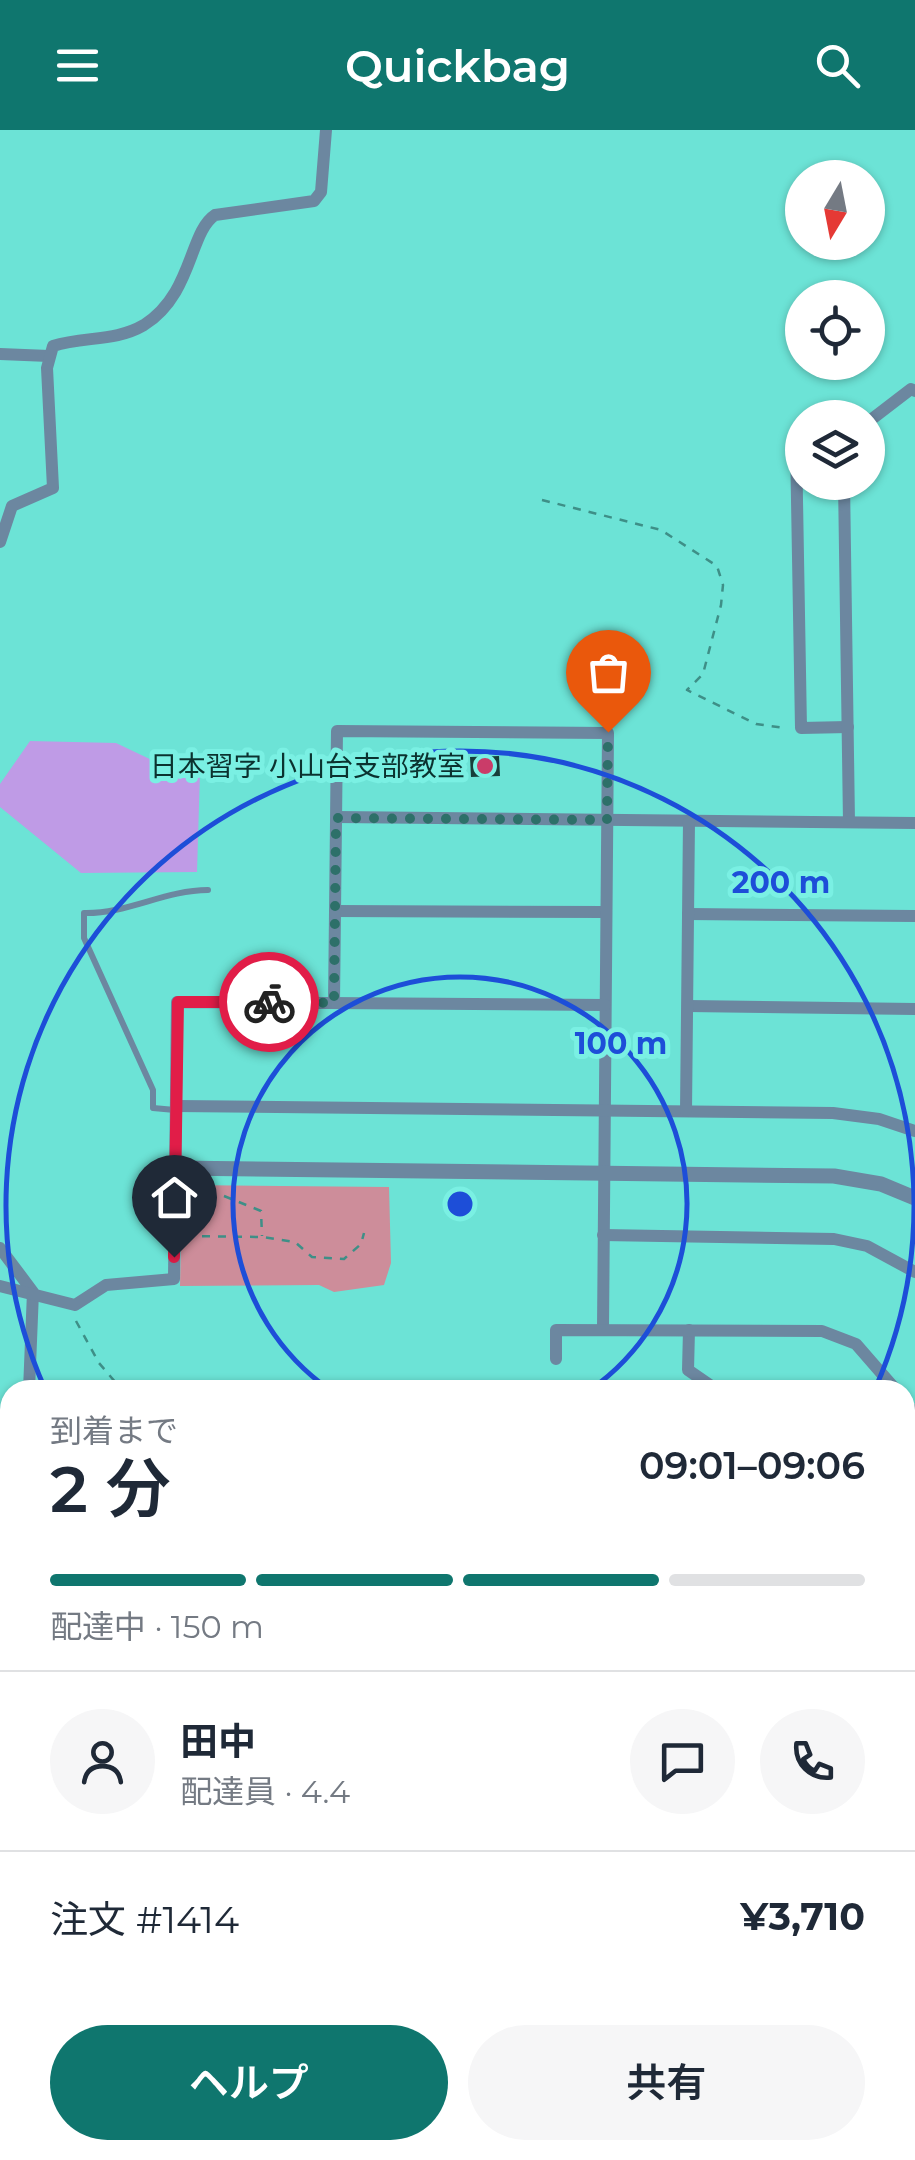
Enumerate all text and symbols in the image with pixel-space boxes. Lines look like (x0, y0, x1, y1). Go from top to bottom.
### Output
icon: menu (50, 38, 105, 93)
text: Quickbag (345, 38, 570, 93)
icon: search (810, 38, 865, 93)
north arrow (785, 160, 885, 260)
map controls (785, 160, 885, 500)
button: locate (785, 280, 885, 380)
button: layers (785, 400, 885, 500)
pin (566, 630, 651, 733)
icon: bag (581, 645, 636, 700)
place label: 日本習字 小山台支部教室 (150, 749, 465, 783)
marker: 日本習字 小山台支部教室 (474, 755, 496, 777)
text: 200 m (732, 864, 830, 901)
courier (219, 952, 319, 1052)
icon: bike (242, 975, 297, 1030)
text: 100 m (575, 1025, 667, 1062)
pin (132, 1155, 217, 1258)
icon: home (147, 1170, 202, 1225)
centre of rings (442, 1186, 478, 1222)
text: 到着まで (50, 1411, 178, 1450)
text: 09:01–09:06 (639, 1442, 865, 1489)
text: 2 分 (50, 1449, 171, 1528)
text: 配達中 · 150 m (50, 1607, 264, 1646)
button: person (50, 1709, 155, 1814)
button: chat (630, 1709, 735, 1814)
button: phone (760, 1709, 865, 1814)
text: 田中 (180, 1718, 256, 1765)
text: 配達員 · 4.4 (180, 1772, 350, 1811)
text: ¥3,710 (740, 1893, 865, 1940)
text: 注文 #1414 (50, 1896, 239, 1943)
button: ヘルプ (50, 2025, 448, 2140)
button: 共有 (468, 2025, 865, 2140)

